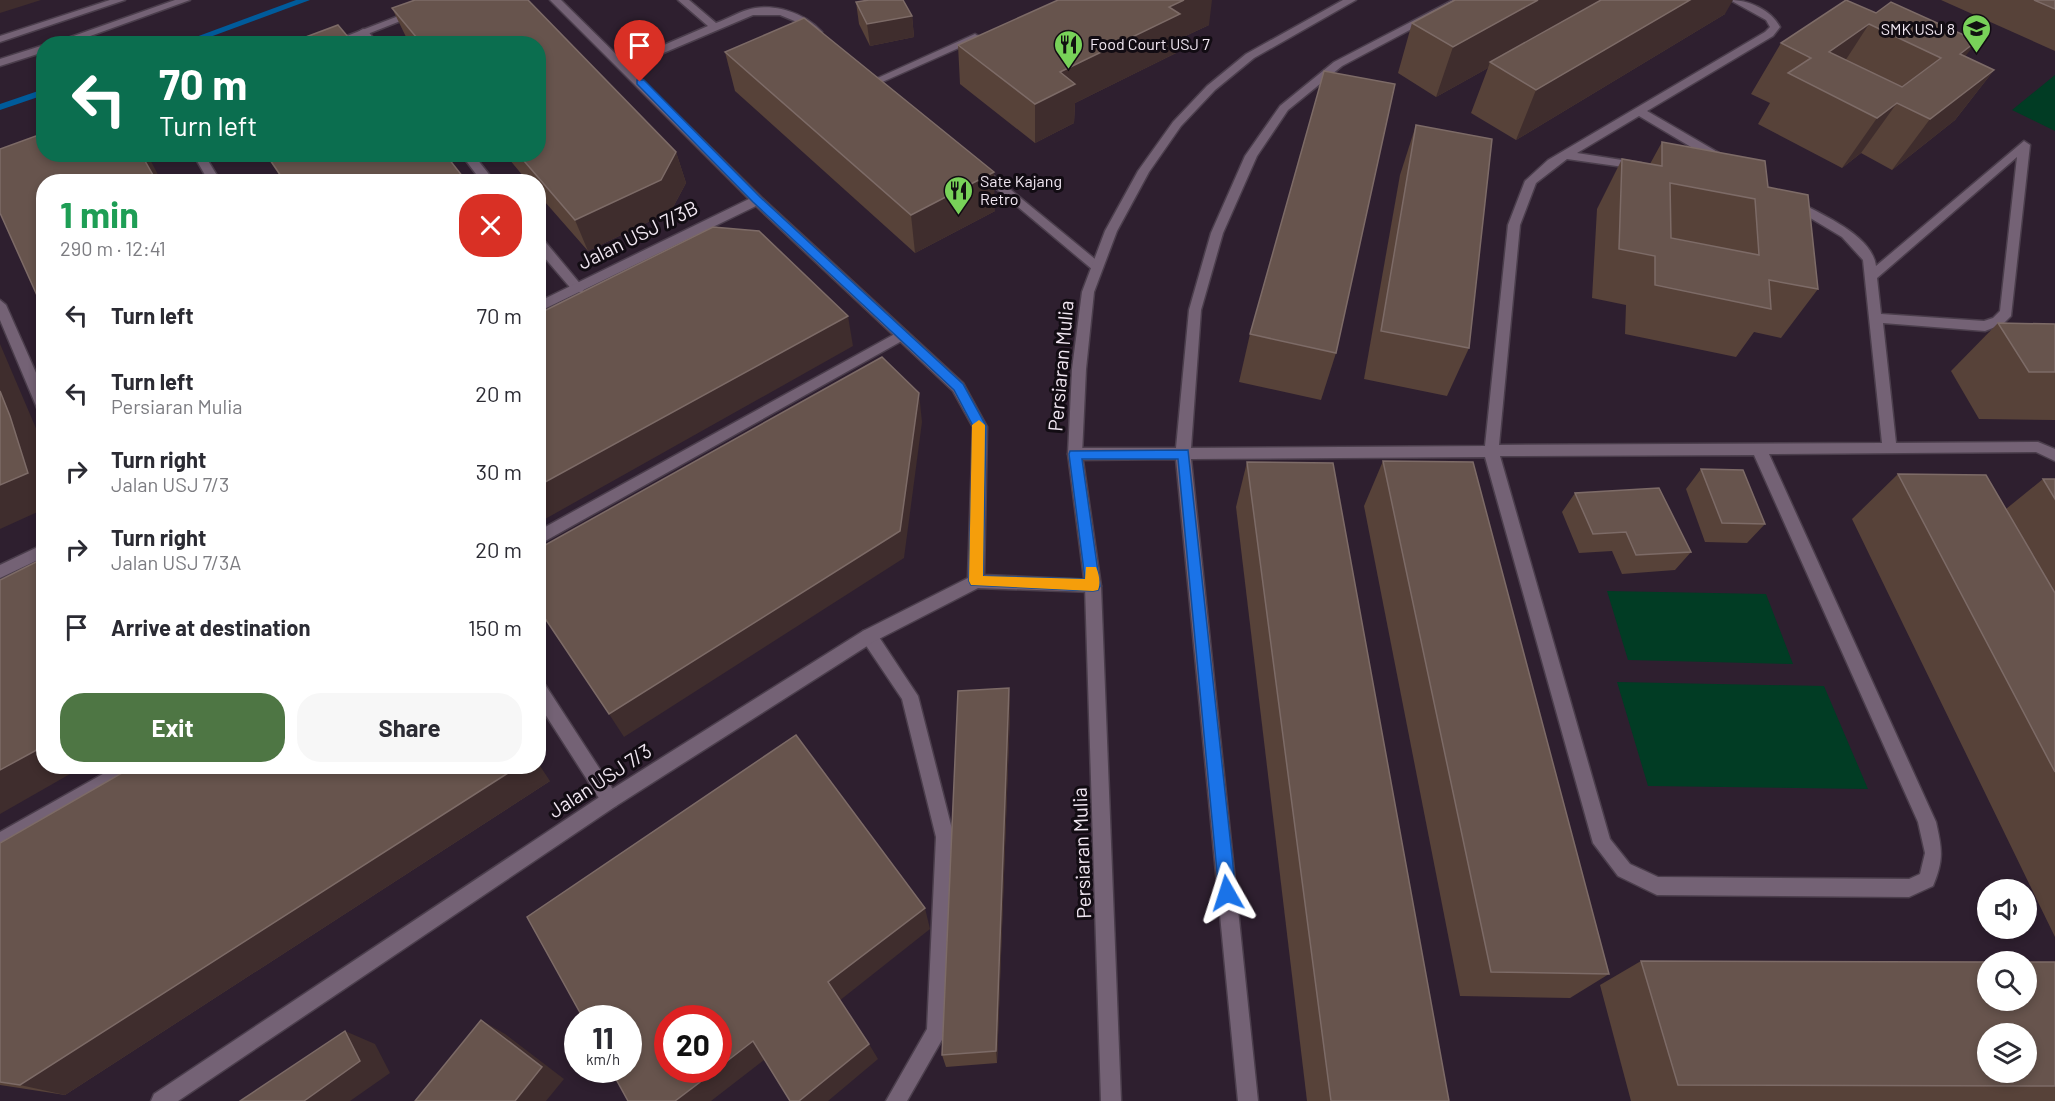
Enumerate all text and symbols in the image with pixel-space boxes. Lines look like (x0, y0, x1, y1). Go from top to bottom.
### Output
school or university icon: SMK USJ 8 (1960, 13, 1992, 55)
place label: SMK USJ 8 (1881, 19, 1955, 38)
pin (614, 20, 665, 82)
restaurant icon: Food Court USJ 7 (1053, 28, 1085, 70)
icon: arrive (623, 29, 656, 62)
place label: Food Court USJ 7 (1090, 34, 1210, 53)
text: 70 m (159, 58, 247, 108)
icon: left (60, 60, 138, 138)
text: Turn left (159, 109, 257, 141)
place label: Sate Kajang Retro (980, 171, 1062, 208)
restaurant icon: Sate Kajang Retro (943, 174, 975, 216)
text: 1 min (60, 192, 139, 235)
button: close (459, 194, 522, 257)
street label: Jalan USJ 7/3B (574, 195, 702, 274)
text: 290 m · 12:41 (60, 236, 166, 260)
icon: left (60, 299, 93, 332)
street label: Persiaran Mulia (1042, 299, 1078, 432)
text: Turn left (111, 302, 194, 328)
text: 70 m (477, 302, 522, 328)
text: Turn left (111, 368, 194, 394)
icon: left (60, 377, 93, 410)
text: 20 m (475, 380, 522, 406)
text: Persiaran Mulia (111, 394, 242, 418)
text: Turn right (111, 446, 206, 472)
icon: right (60, 455, 93, 488)
text: 30 m (476, 458, 522, 484)
text: Jalan USJ 7/3 (111, 472, 229, 496)
text: Turn right (111, 524, 206, 550)
icon: right (60, 533, 93, 566)
text: 20 m (475, 536, 522, 562)
text: Jalan USJ 7/3A (111, 550, 241, 574)
icon: arrive (60, 611, 93, 644)
text: Arrive at destination (111, 614, 310, 640)
text: 150 m (468, 614, 522, 640)
button: Exit (60, 693, 285, 762)
button: Share (297, 693, 522, 762)
street label: Jalan USJ 7/3 (543, 738, 656, 822)
street label: Persiaran Mulia (1067, 787, 1095, 919)
position arrow (1195, 861, 1259, 925)
map controls (1977, 879, 2037, 1083)
button: sound (1977, 879, 2037, 939)
button: search (1977, 951, 2037, 1011)
speed limit sign: 20 (654, 1005, 732, 1083)
text: 11 (592, 1019, 614, 1055)
button: layers (1977, 1023, 2037, 1083)
text: km/h (586, 1050, 620, 1068)

